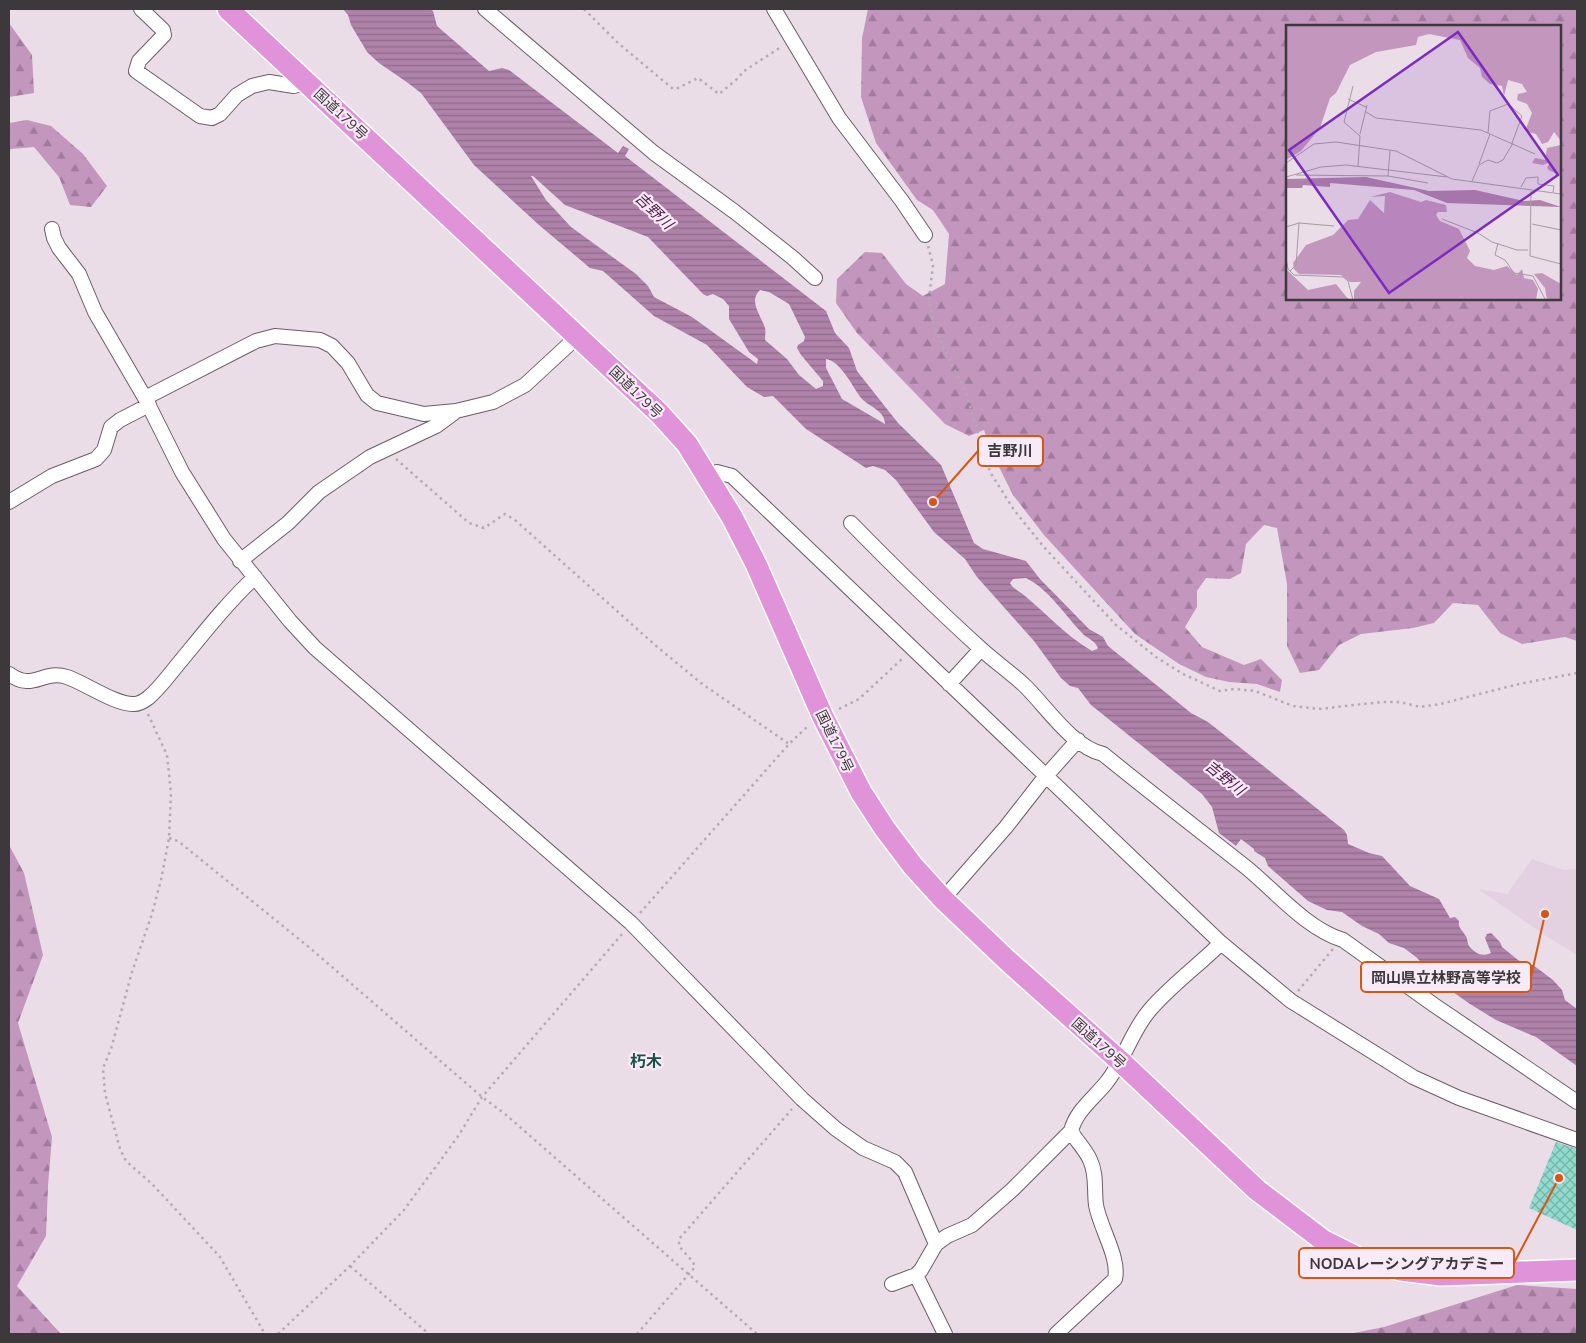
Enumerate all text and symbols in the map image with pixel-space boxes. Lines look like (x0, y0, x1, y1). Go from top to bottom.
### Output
inset map (1286, 25, 1561, 300)
street label: 国道179号 (310, 85, 372, 144)
water label: 吉野川 (631, 188, 679, 235)
street label: 国道179号 (605, 362, 666, 423)
callout: 吉野川 (978, 436, 1043, 466)
text: 吉野川 (987, 441, 1033, 461)
street label: 国道179号 (811, 707, 858, 776)
water label: 吉野川 (1201, 756, 1250, 801)
callout: 岡山県立林野高等学校 (1361, 962, 1531, 992)
text: 岡山県立林野高等学校 (1371, 968, 1521, 988)
street label: 国道179号 (1067, 1014, 1130, 1073)
district label: 朽木 (630, 1051, 662, 1073)
callout: NODAレーシングアカデミー (1299, 1248, 1514, 1278)
text: NODAレーシングアカデミー (1309, 1254, 1505, 1274)

